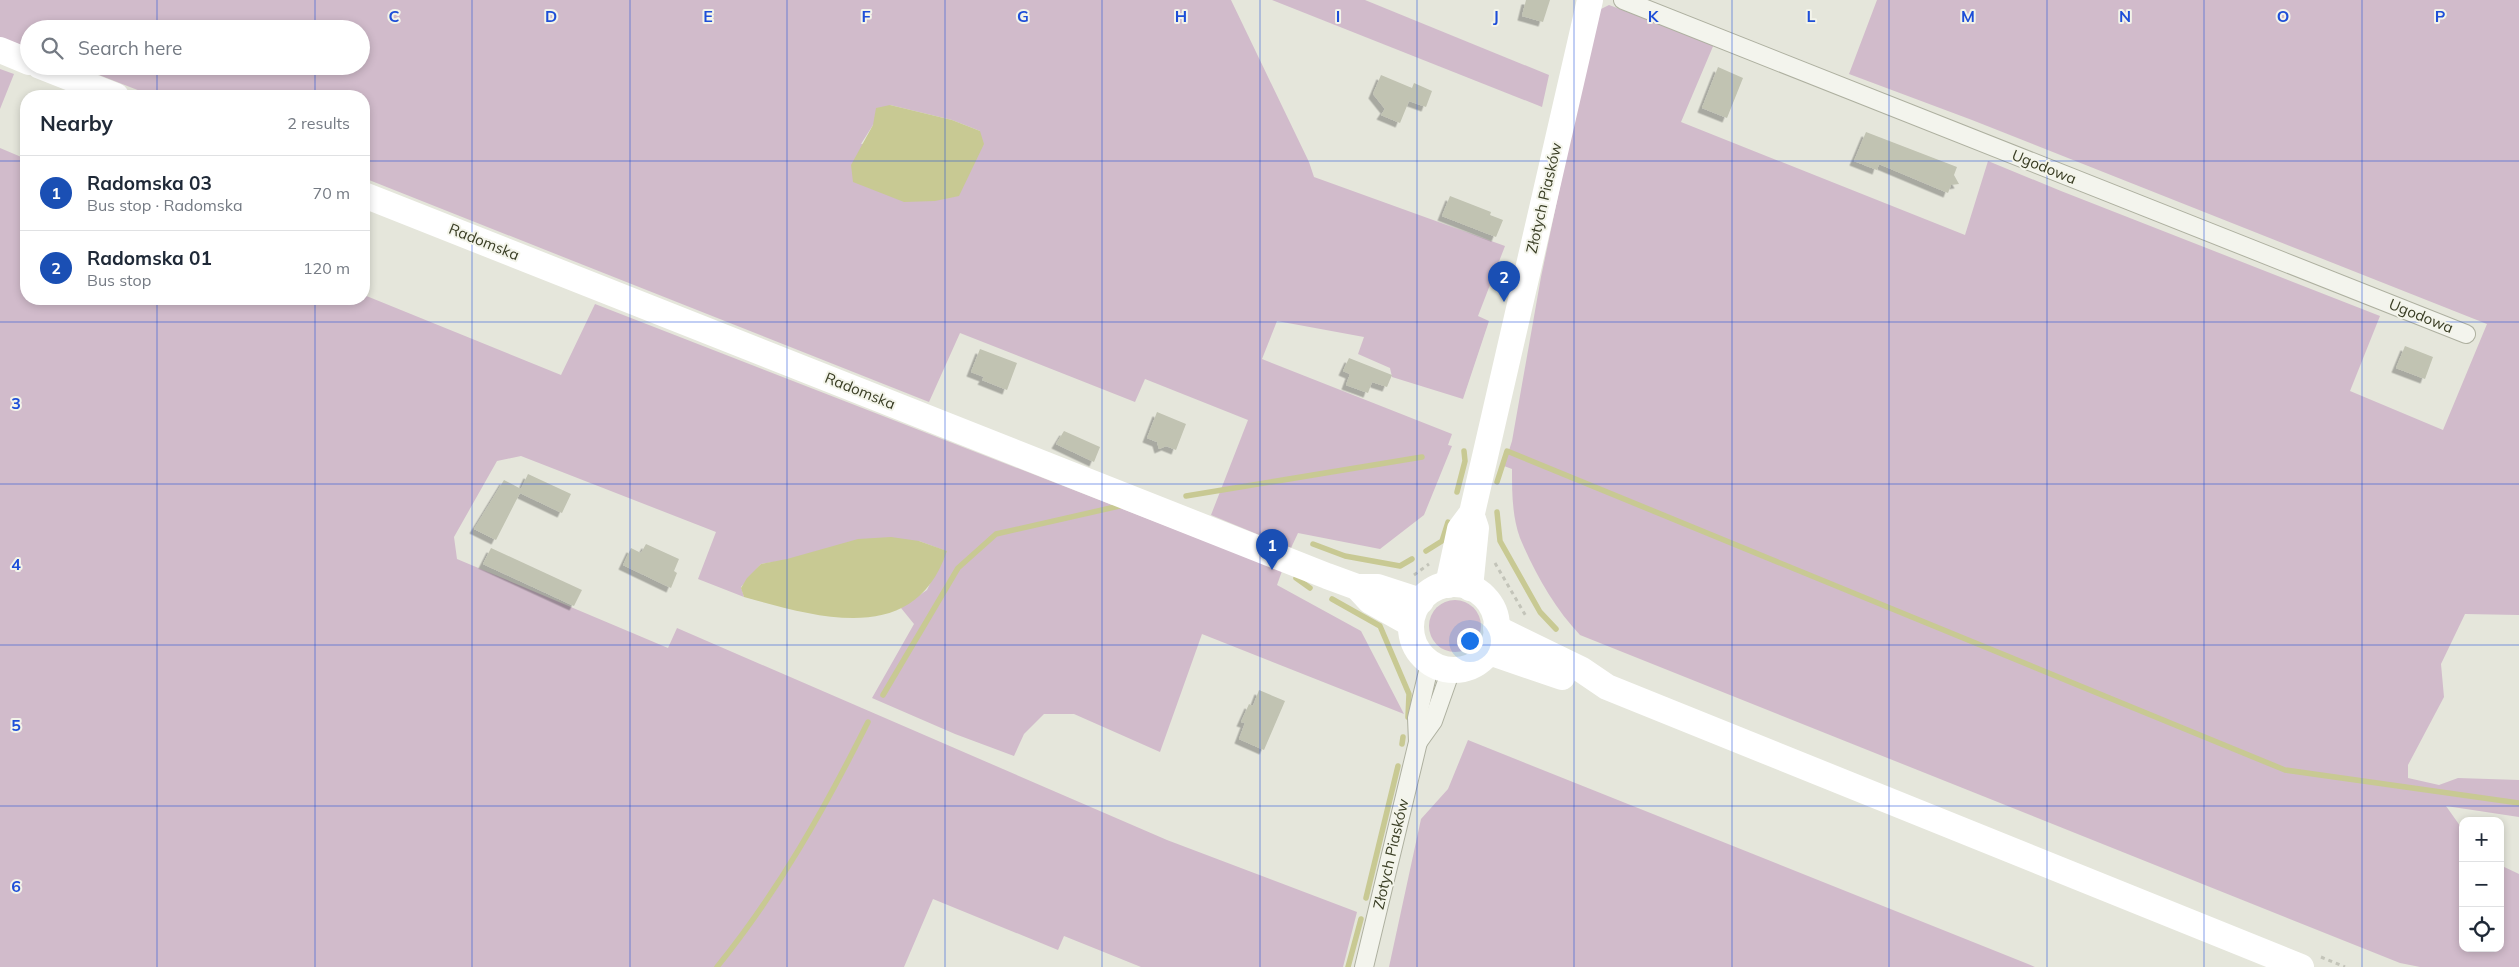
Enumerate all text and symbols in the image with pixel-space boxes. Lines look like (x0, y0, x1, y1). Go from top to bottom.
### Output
text: C (389, 6, 400, 26)
text: D (545, 6, 557, 26)
text: E (703, 6, 713, 26)
text: F (861, 6, 871, 26)
text: G (1017, 6, 1029, 26)
text: H (1175, 6, 1187, 26)
text: I (1336, 6, 1340, 26)
text: J (1493, 6, 1499, 26)
text: K (1648, 6, 1660, 26)
text: L (1807, 6, 1816, 26)
text: M (1961, 6, 1975, 26)
text: N (2119, 6, 2131, 26)
text: O (2277, 6, 2289, 26)
text: P (2435, 6, 2446, 26)
search box (20, 20, 370, 75)
icon: search (38, 34, 66, 62)
text: Search here (78, 36, 182, 60)
text: Nearby (40, 110, 113, 136)
text: 2 results (287, 113, 350, 133)
street label: Złotych Piasków (1522, 141, 1565, 255)
street label: Ugodowa (2009, 145, 2079, 188)
text: Radomska 03 (87, 171, 212, 195)
text: 1 (51, 183, 61, 203)
text: 70 m (313, 183, 350, 203)
text: Bus stop · Radomska (87, 195, 243, 215)
street label: Radomska (446, 219, 522, 264)
text: Radomska 01 (87, 246, 212, 270)
text: 2 (51, 258, 61, 278)
text: 120 m (303, 258, 350, 278)
pin: 2 (1488, 261, 1520, 302)
text: Bus stop (87, 270, 151, 290)
street label: Ugodowa (2386, 294, 2456, 337)
street label: Radomska (822, 368, 898, 413)
text: 3 (11, 393, 21, 413)
pin: 1 (1256, 529, 1288, 570)
text: 4 (11, 554, 21, 574)
your location (1457, 628, 1483, 654)
text: 5 (11, 715, 21, 735)
street label: Złotych Piasków (1369, 797, 1412, 911)
map controls (2459, 817, 2504, 952)
button: + (2459, 817, 2504, 862)
button: − (2459, 862, 2504, 907)
text: 6 (11, 876, 21, 896)
button: locate (2459, 907, 2504, 952)

